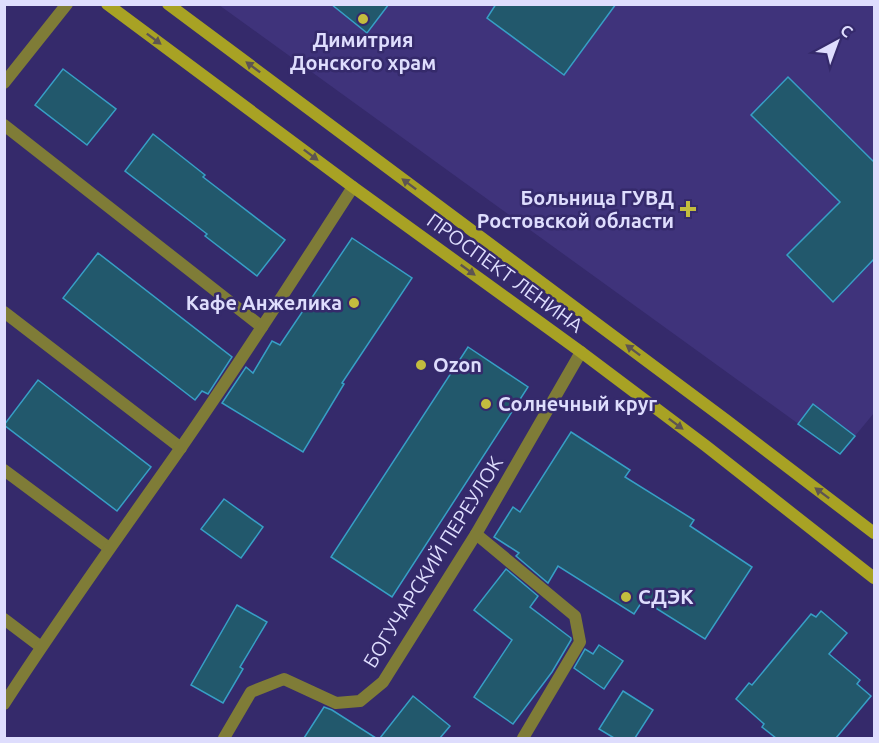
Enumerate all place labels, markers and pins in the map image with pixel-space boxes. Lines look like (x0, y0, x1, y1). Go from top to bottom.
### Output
marker: Димитрия Донского храм (356, 12, 370, 26)
place label: Димитрия Донского храм (290, 28, 436, 74)
place label: Больница ГУВД Ростовской области (477, 186, 674, 232)
marker: Больница ГУВД Ростовской области (679, 200, 697, 218)
place label: Кафе Анжелика (186, 291, 342, 314)
marker: Кафе Анжелика (347, 296, 361, 310)
place label: Ozon (433, 353, 482, 376)
marker: Ozon (414, 358, 428, 372)
place label: Солнечный круг (498, 392, 657, 415)
marker: Солнечный круг (479, 397, 493, 411)
place label: СДЭК (638, 585, 694, 608)
marker: СДЭК (619, 590, 633, 604)

